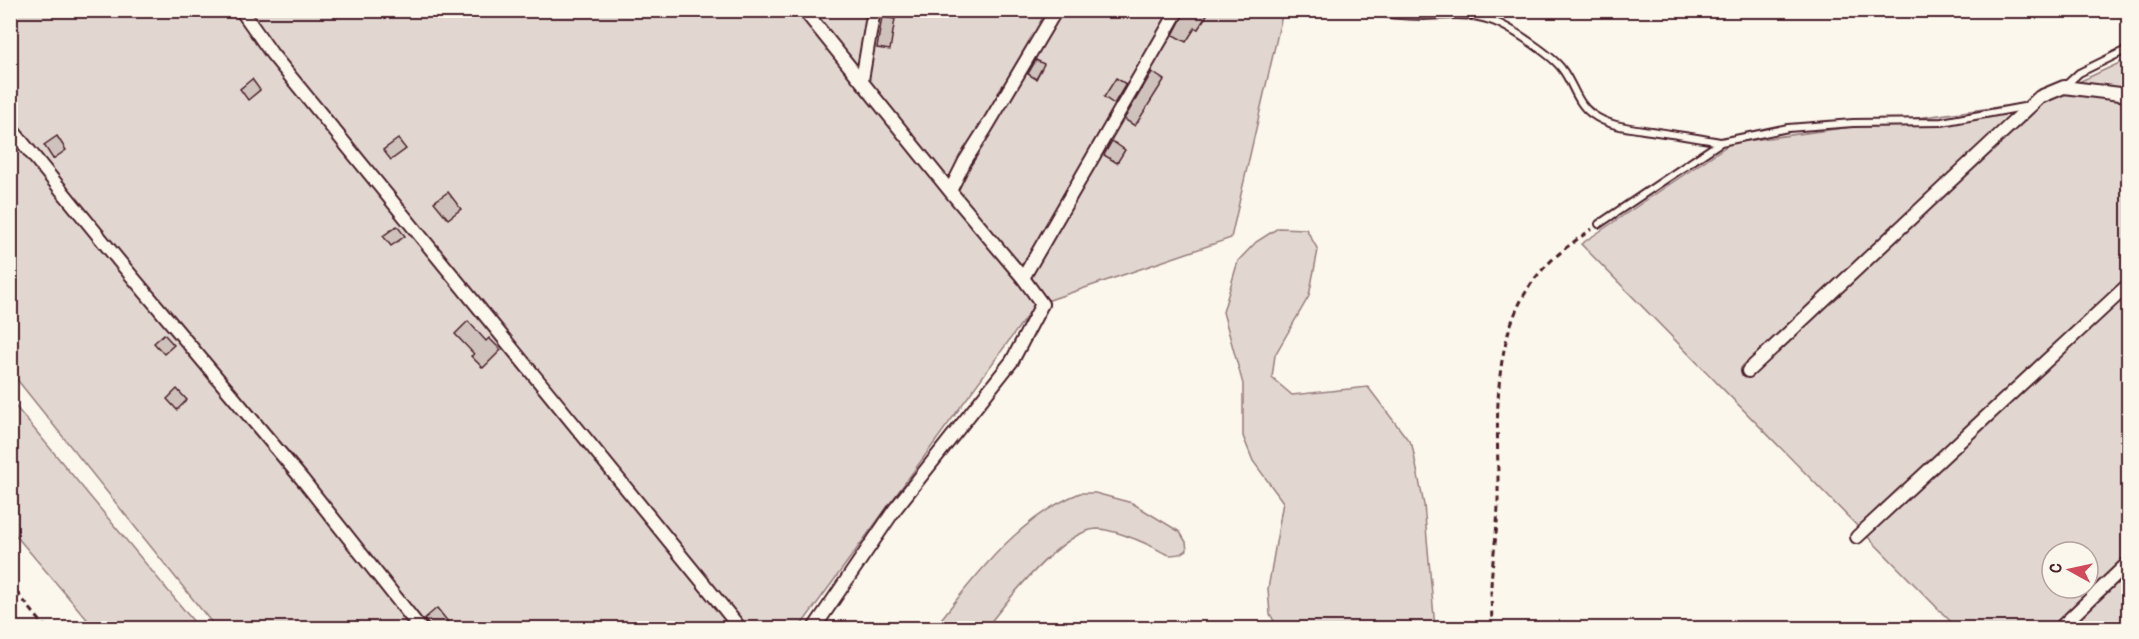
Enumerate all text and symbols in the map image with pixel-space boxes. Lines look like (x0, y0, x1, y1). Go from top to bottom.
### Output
north arrow (2040, 540, 2100, 600)
text: С (2046, 562, 2067, 574)

